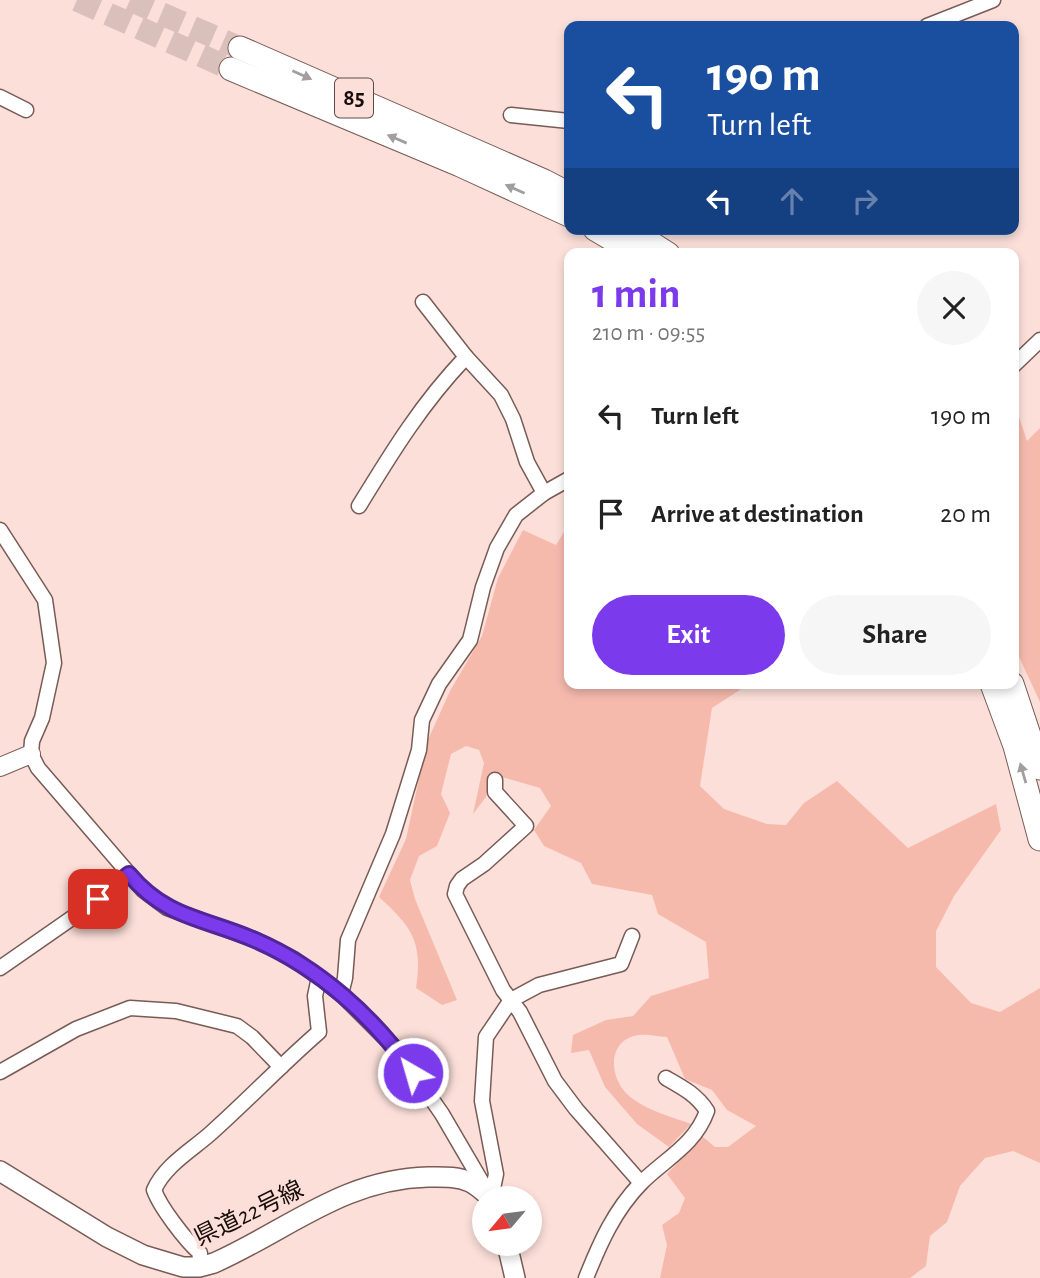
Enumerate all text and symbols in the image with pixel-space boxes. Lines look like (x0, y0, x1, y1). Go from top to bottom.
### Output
icon: left (592, 49, 683, 140)
text: 190 m (707, 51, 821, 100)
one-way arrow (292, 69, 312, 81)
road number: 85 (335, 78, 373, 118)
text: Turn left (707, 109, 811, 141)
one-way arrow (387, 133, 408, 144)
icon: left (700, 182, 738, 220)
icon: ahead (773, 182, 811, 220)
icon: right (846, 182, 884, 220)
one-way arrow (505, 183, 525, 195)
button: close (917, 271, 991, 345)
text: 1 min (592, 273, 681, 315)
text: 210 m · 09:55 (592, 322, 705, 345)
icon: left (592, 397, 630, 435)
text: Turn left (651, 403, 739, 429)
text: 190 m (931, 403, 991, 429)
icon: arrive (592, 495, 630, 533)
text: Arrive at destination (651, 501, 864, 527)
text: 20 m (940, 501, 991, 527)
button: Exit (592, 595, 785, 675)
button: Share (799, 595, 991, 675)
one-way arrow (1017, 763, 1027, 784)
pin (68, 869, 128, 929)
icon: arrive (79, 880, 117, 918)
position arrow (376, 1036, 450, 1110)
street label: 県道22号線 (190, 1176, 307, 1251)
north arrow (472, 1186, 542, 1256)
map controls (472, 1186, 542, 1256)

